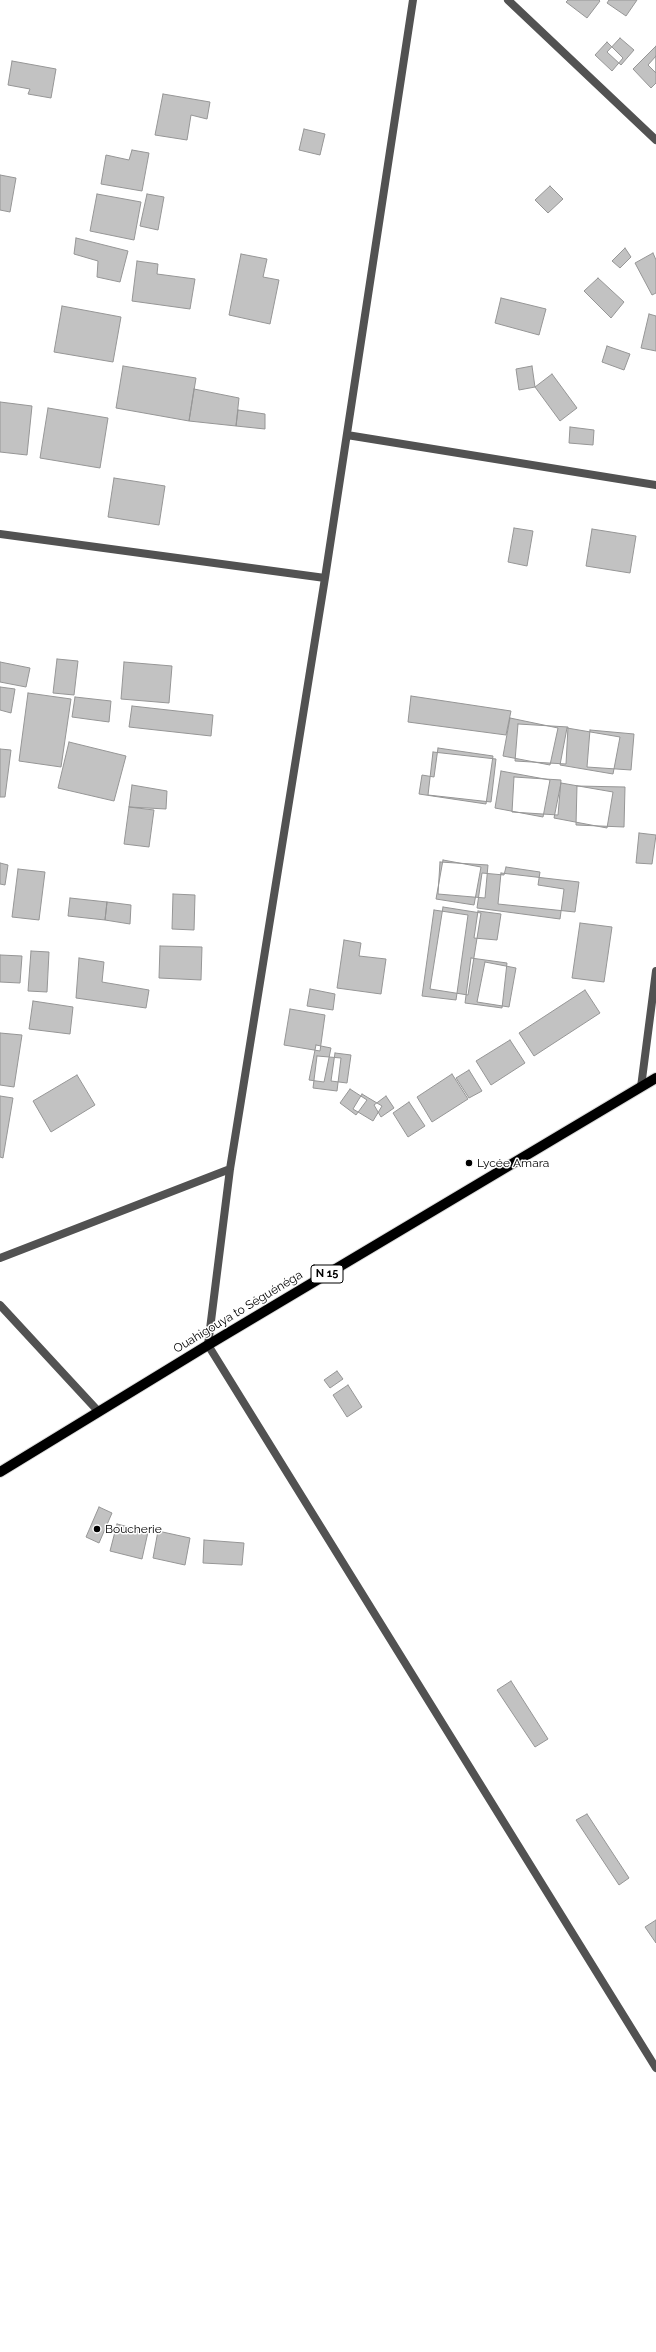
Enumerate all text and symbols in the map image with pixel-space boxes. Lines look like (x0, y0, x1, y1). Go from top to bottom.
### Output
place label: Lycée Amara (477, 1156, 549, 1170)
marker: Lycée Amara (464, 1158, 474, 1168)
road number: N 15 (311, 1265, 343, 1283)
street label: Ouahigouya to Séguénéga (171, 1268, 305, 1356)
place label: Boucherie (105, 1522, 162, 1536)
marker: Boucherie (92, 1524, 102, 1534)

